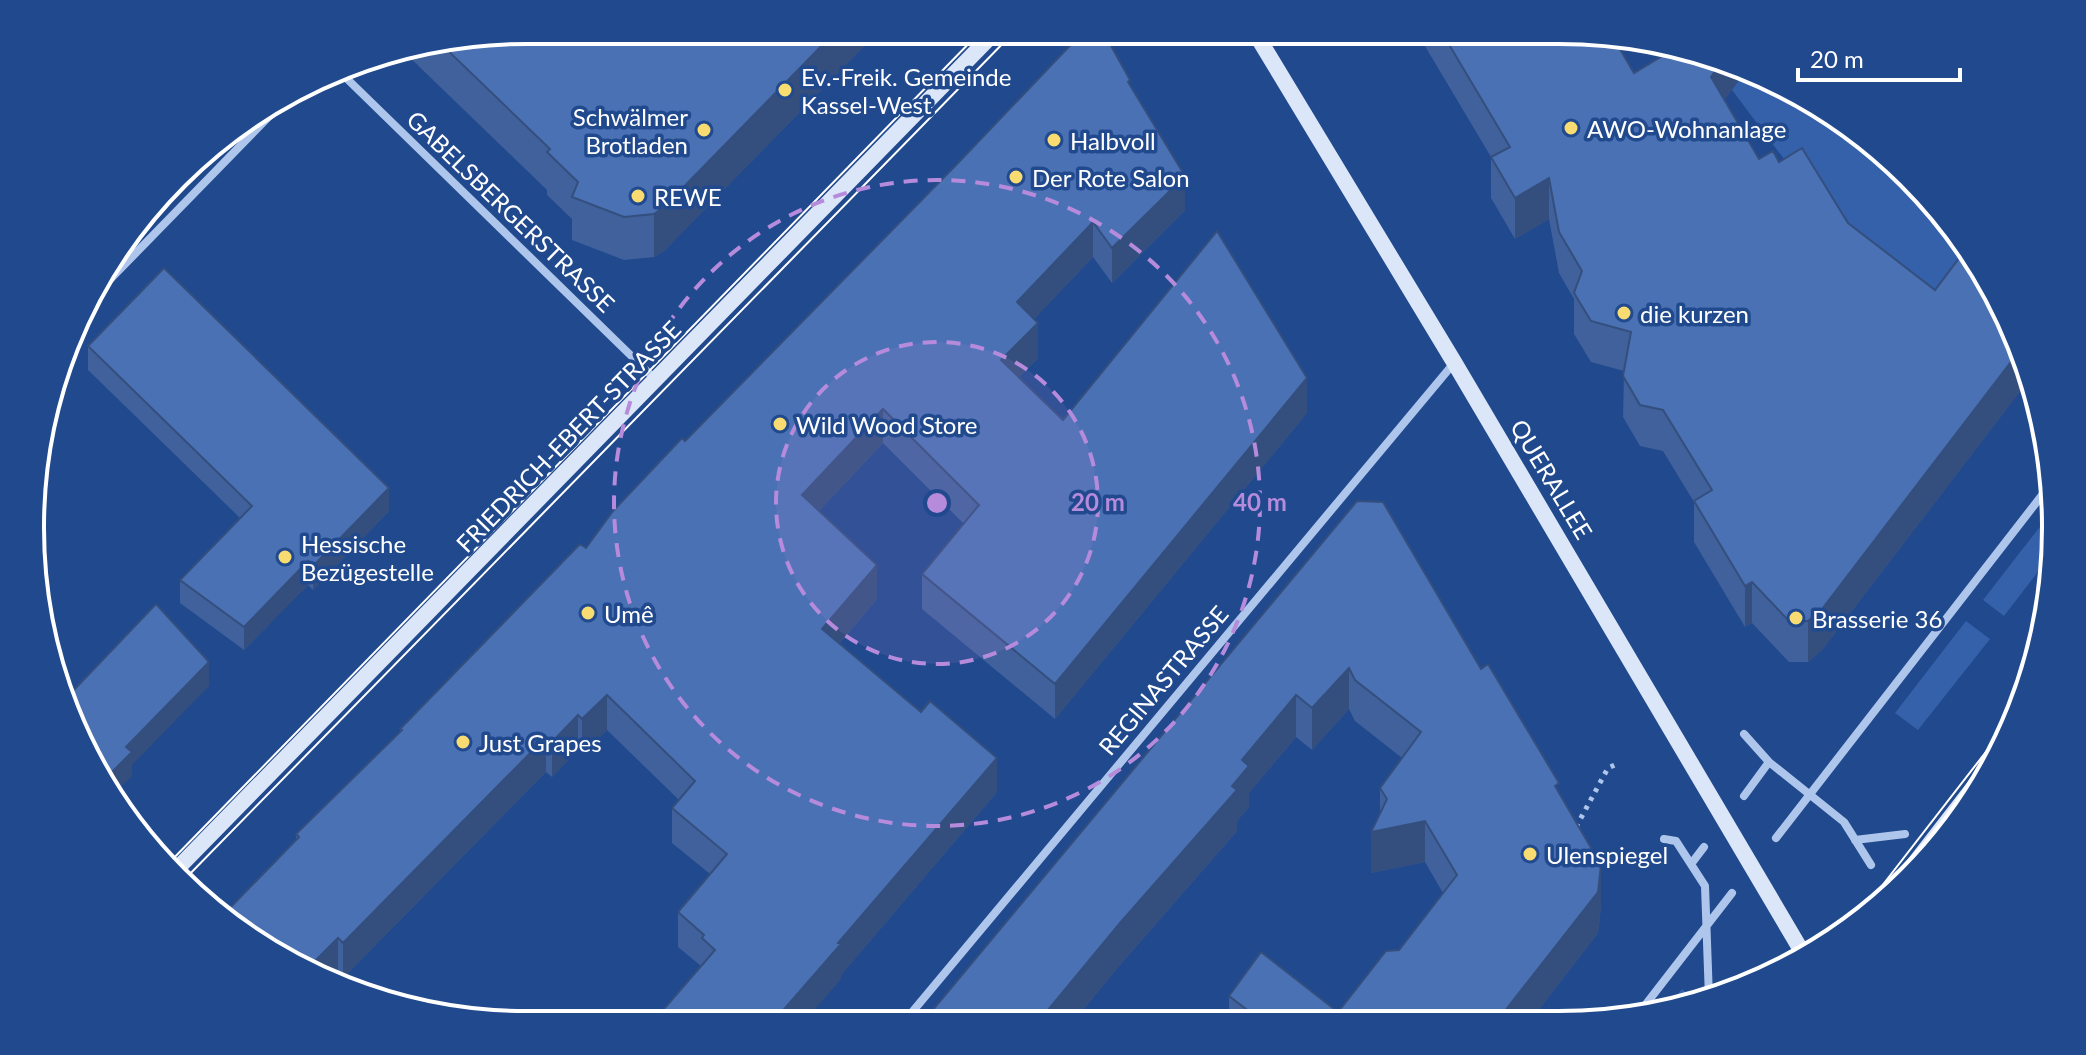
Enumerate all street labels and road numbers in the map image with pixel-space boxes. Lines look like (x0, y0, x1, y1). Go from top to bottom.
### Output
street label: GABELSBERGERSTRASSE (401, 104, 621, 318)
street label: FRIEDRICH-EBERT-STRASSE (450, 314, 686, 558)
street label: QUERALLEE (1505, 414, 1599, 544)
street label: REGINASTRASSE (1092, 600, 1234, 760)

